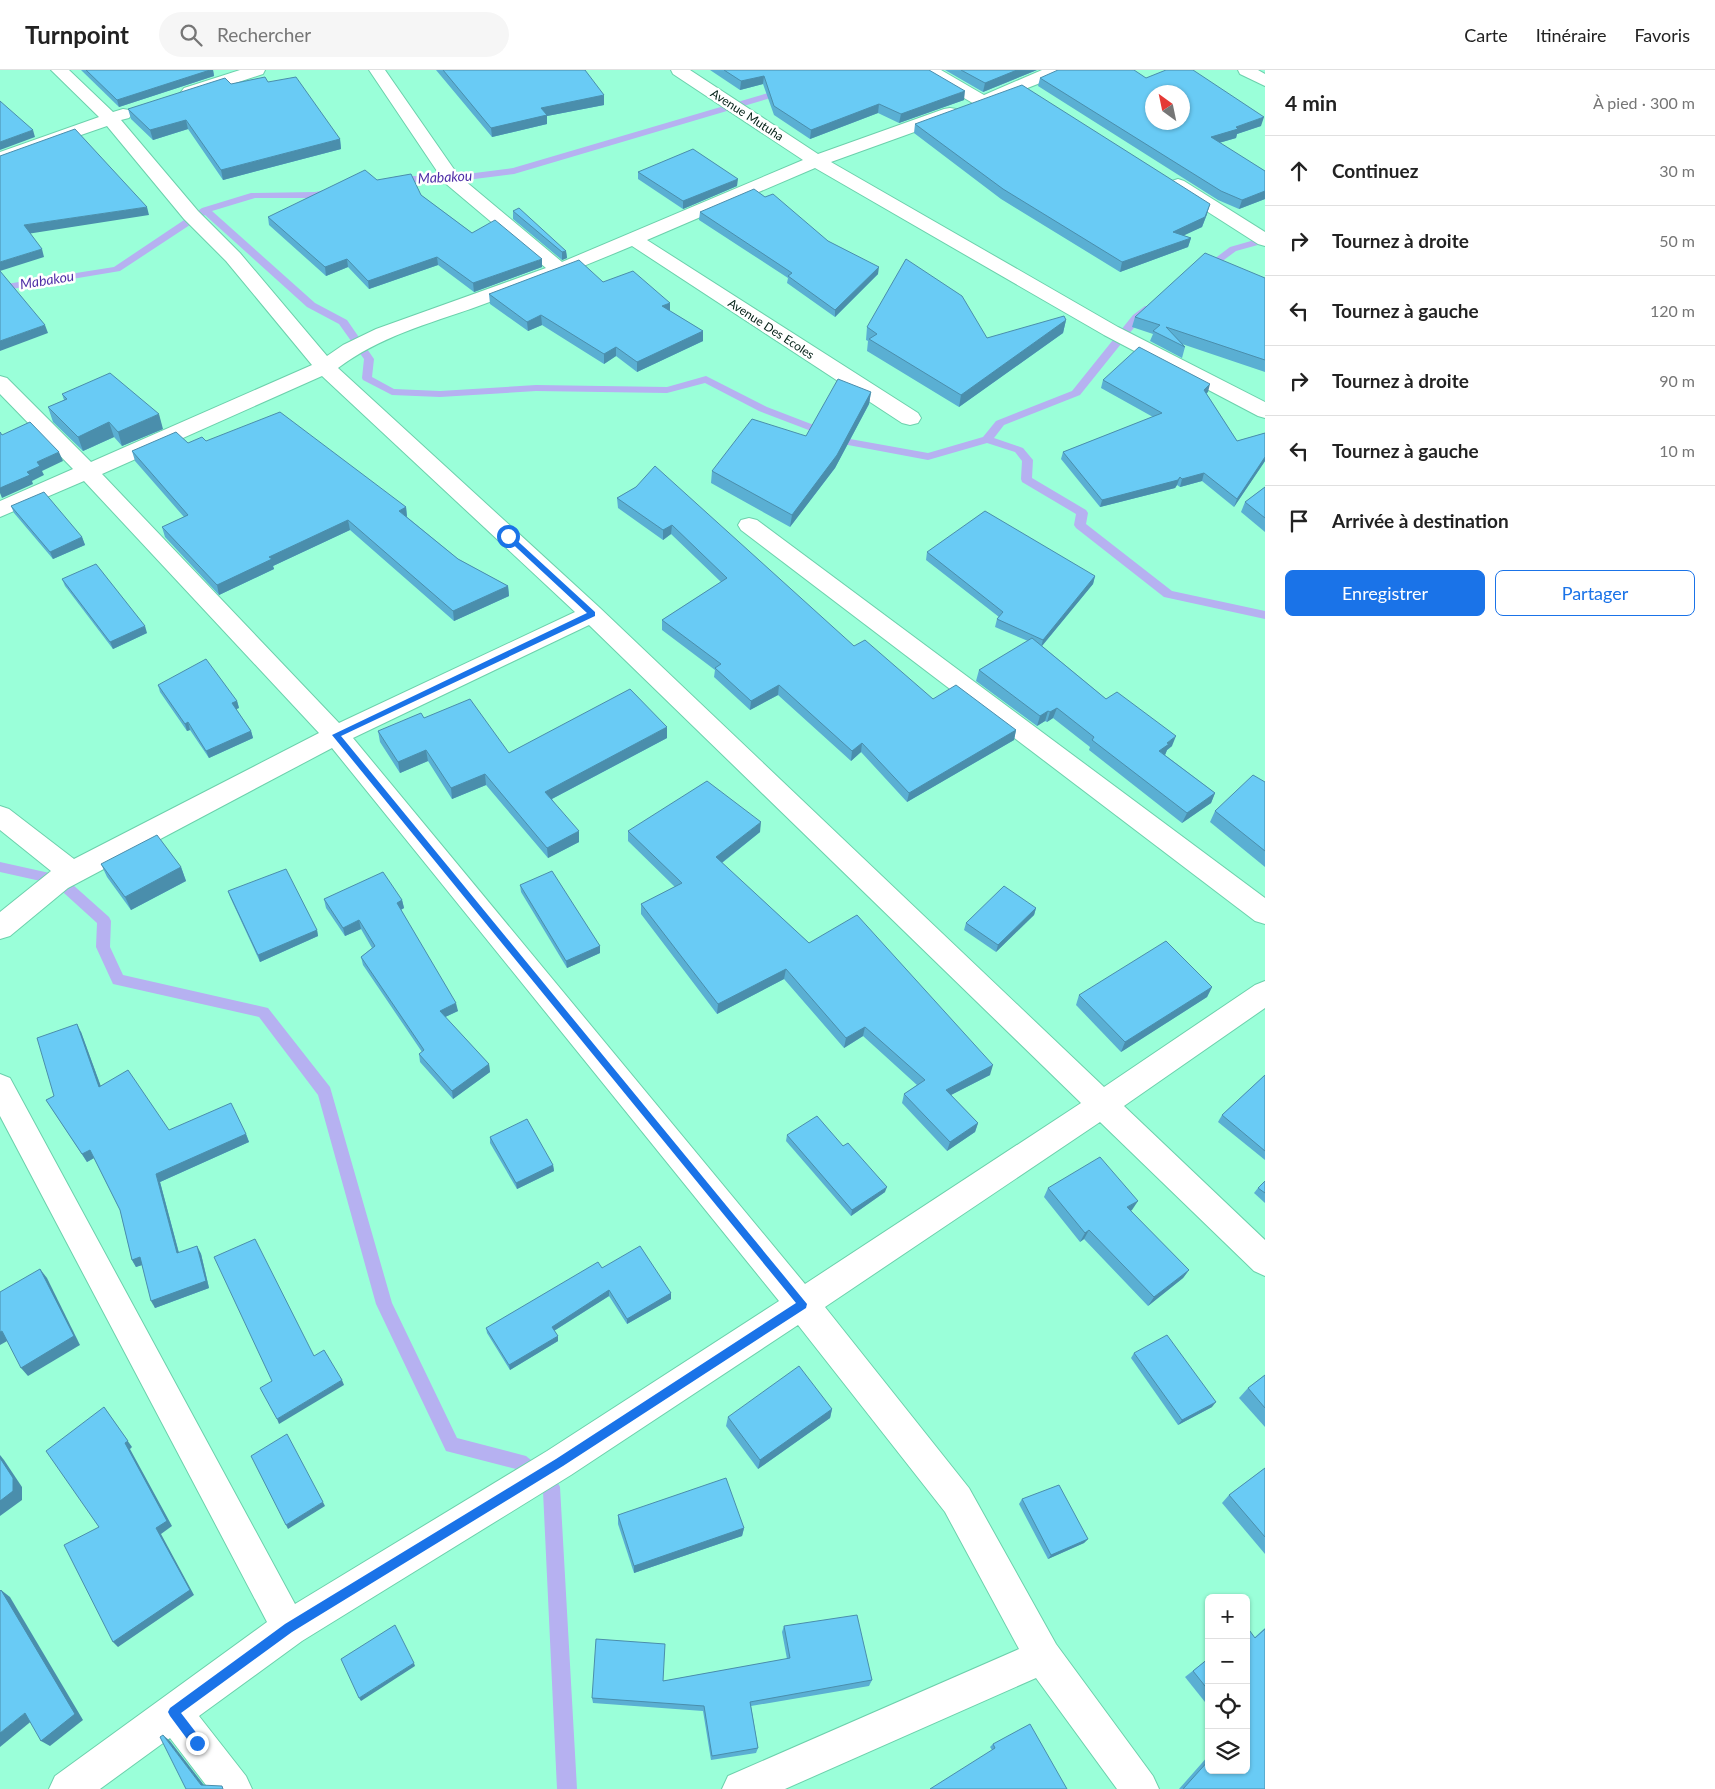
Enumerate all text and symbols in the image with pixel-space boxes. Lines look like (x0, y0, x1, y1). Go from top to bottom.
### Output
search box (159, 12, 509, 57)
text: Turnpoint (25, 20, 129, 49)
icon: search (177, 21, 205, 49)
text: Rechercher (217, 23, 311, 46)
text: Carte (1464, 24, 1508, 46)
text: Itinéraire (1536, 24, 1606, 46)
text: Favoris (1634, 24, 1690, 46)
street label: Avenue Mutuha (708, 85, 787, 144)
north arrow (1145, 85, 1190, 130)
text: 4 min (1285, 90, 1337, 115)
text: À pied · 300 m (1593, 93, 1695, 112)
icon: ahead (1285, 157, 1313, 185)
text: Continuez (1332, 159, 1418, 182)
text: 30 m (1659, 161, 1695, 180)
water label: Mabakou (417, 167, 473, 186)
icon: right (1285, 227, 1313, 255)
text: Tournez à droite (1332, 229, 1469, 252)
text: 50 m (1659, 231, 1695, 250)
water label: Mabakou (19, 267, 75, 292)
street label: Avenue Des Ecoles (725, 295, 817, 362)
icon: left (1285, 297, 1313, 325)
text: Tournez à gauche (1332, 299, 1479, 322)
text: 120 m (1650, 301, 1695, 320)
icon: right (1285, 367, 1313, 395)
text: Tournez à droite (1332, 369, 1469, 392)
text: 90 m (1659, 371, 1695, 390)
icon: left (1285, 437, 1313, 465)
text: Tournez à gauche (1332, 439, 1479, 462)
text: 10 m (1659, 441, 1695, 460)
icon: arrive (1285, 507, 1313, 535)
text: Arrivée à destination (1332, 509, 1509, 532)
route start (497, 525, 520, 548)
button: Enregistrer (1285, 570, 1485, 616)
button: Partager (1495, 570, 1695, 616)
map controls (1205, 1594, 1250, 1774)
button: + (1205, 1594, 1250, 1639)
button: − (1205, 1639, 1250, 1684)
button: locate (1205, 1684, 1250, 1729)
button: layers (1205, 1729, 1250, 1774)
route end (186, 1732, 209, 1755)

